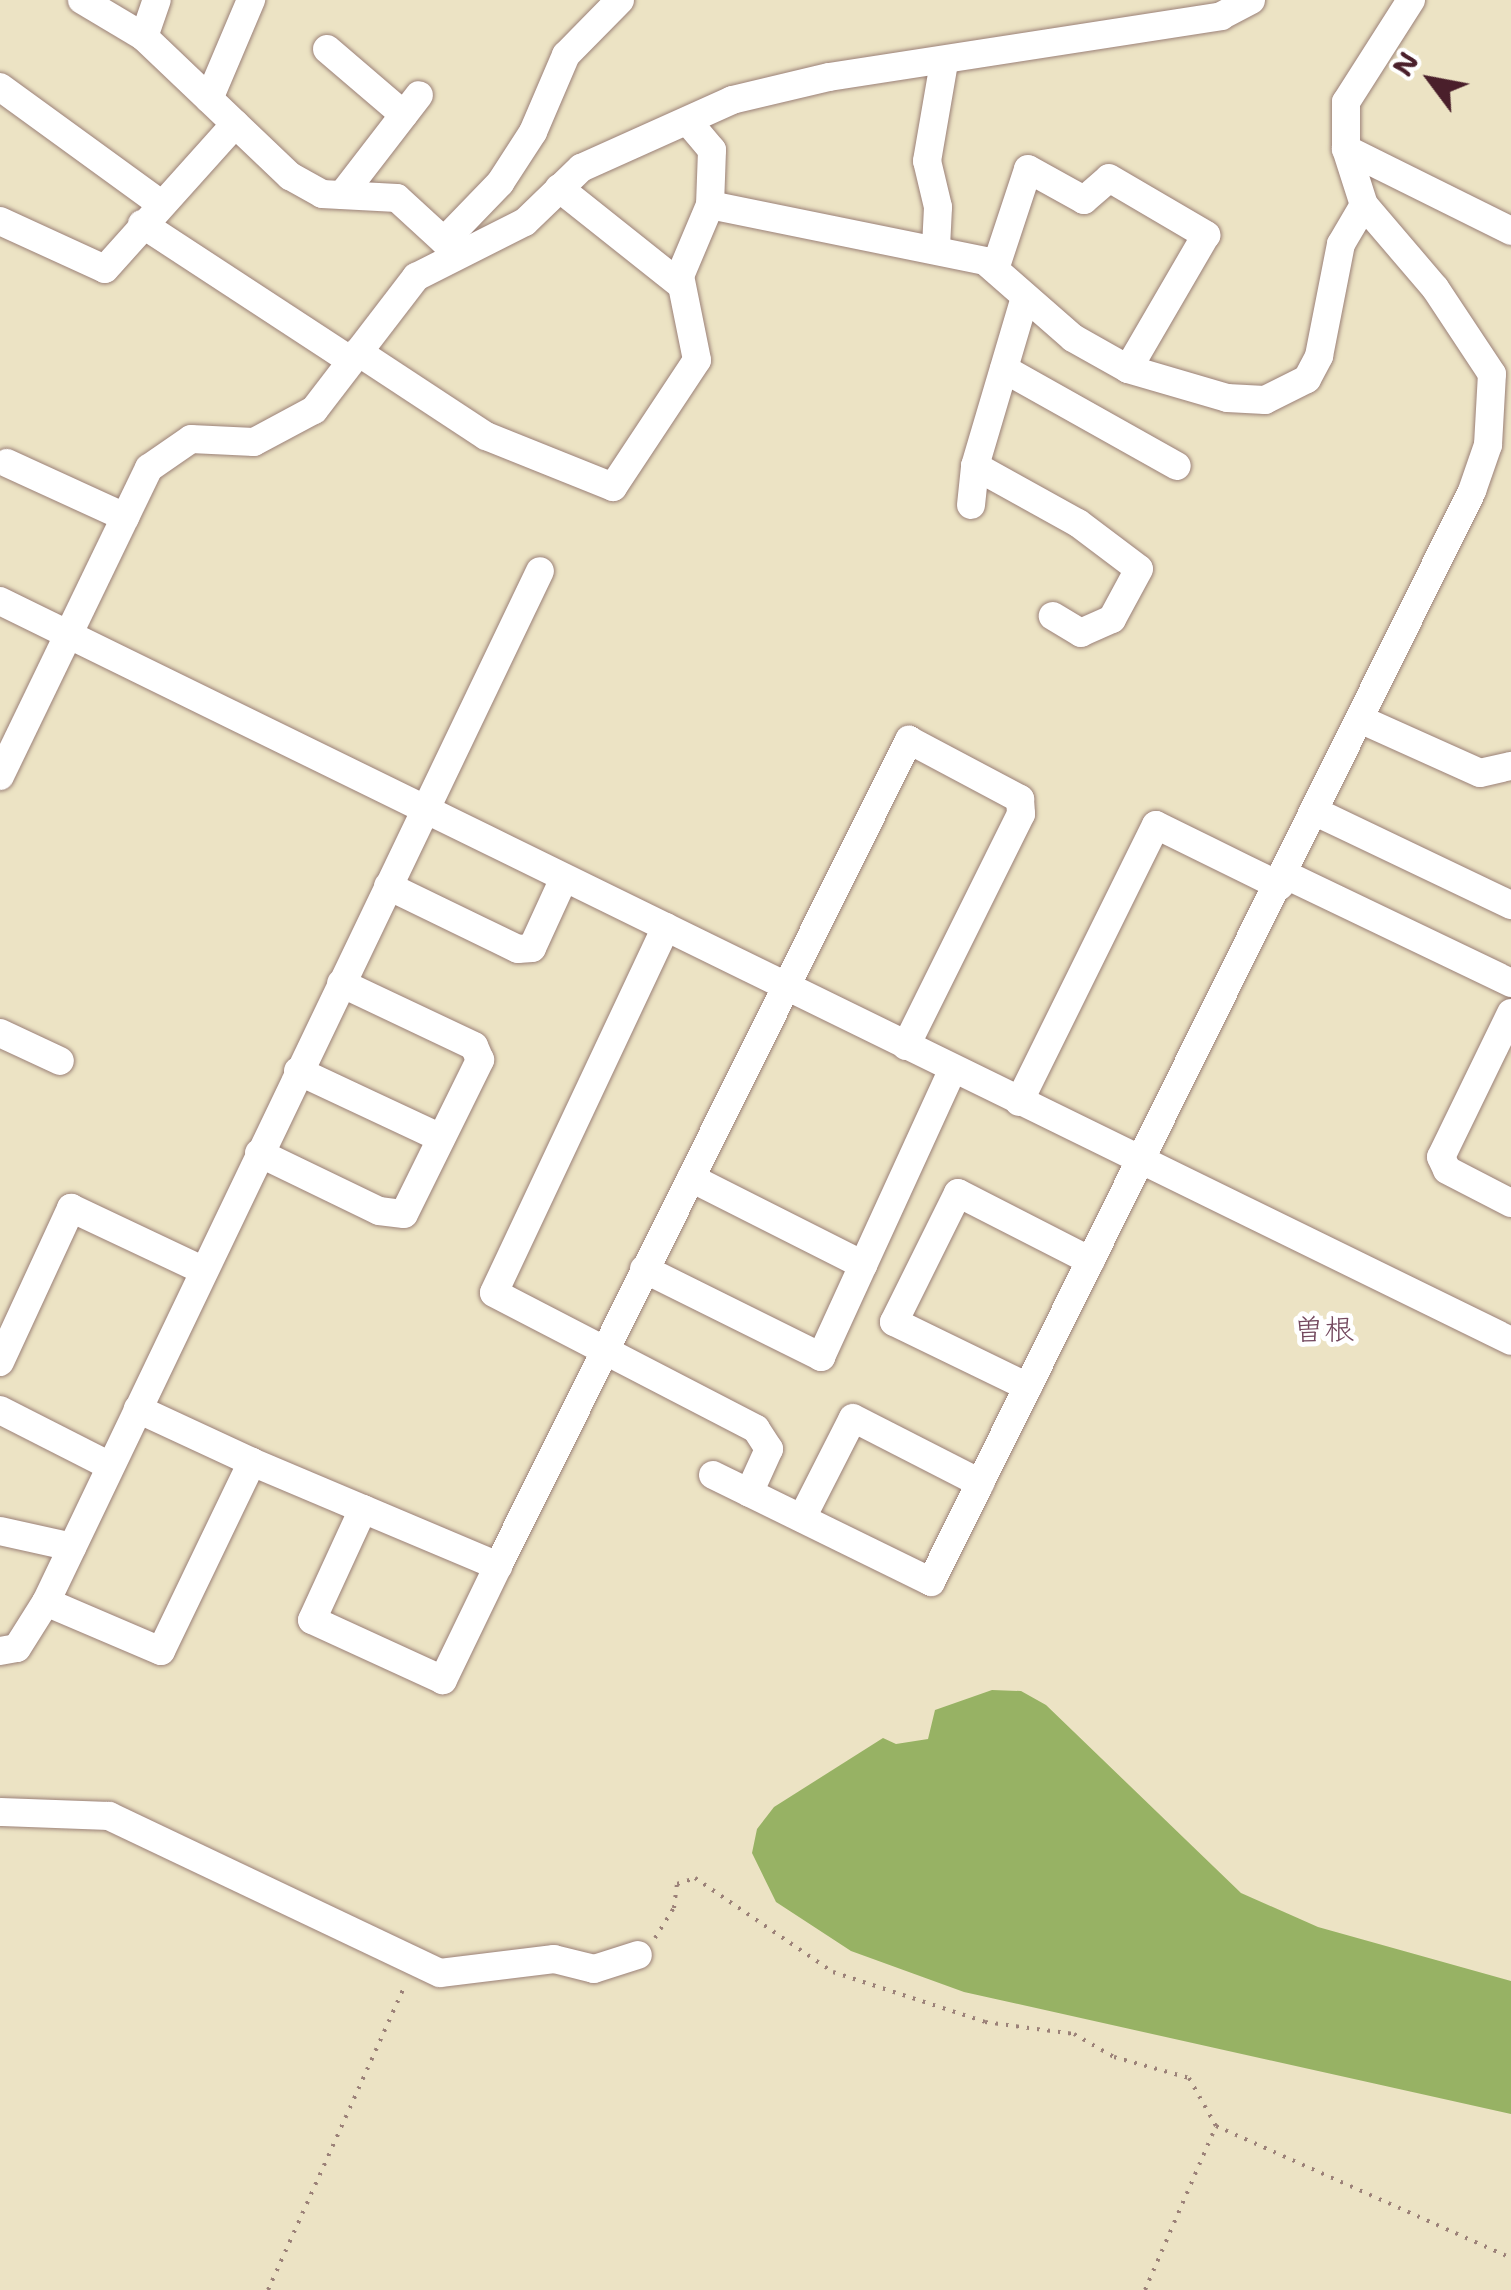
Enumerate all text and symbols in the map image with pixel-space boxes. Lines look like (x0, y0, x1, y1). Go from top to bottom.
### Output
north arrow (1381, 30, 1481, 130)
text: N (1384, 45, 1428, 84)
district label: 曽根 (1294, 1312, 1354, 1348)

